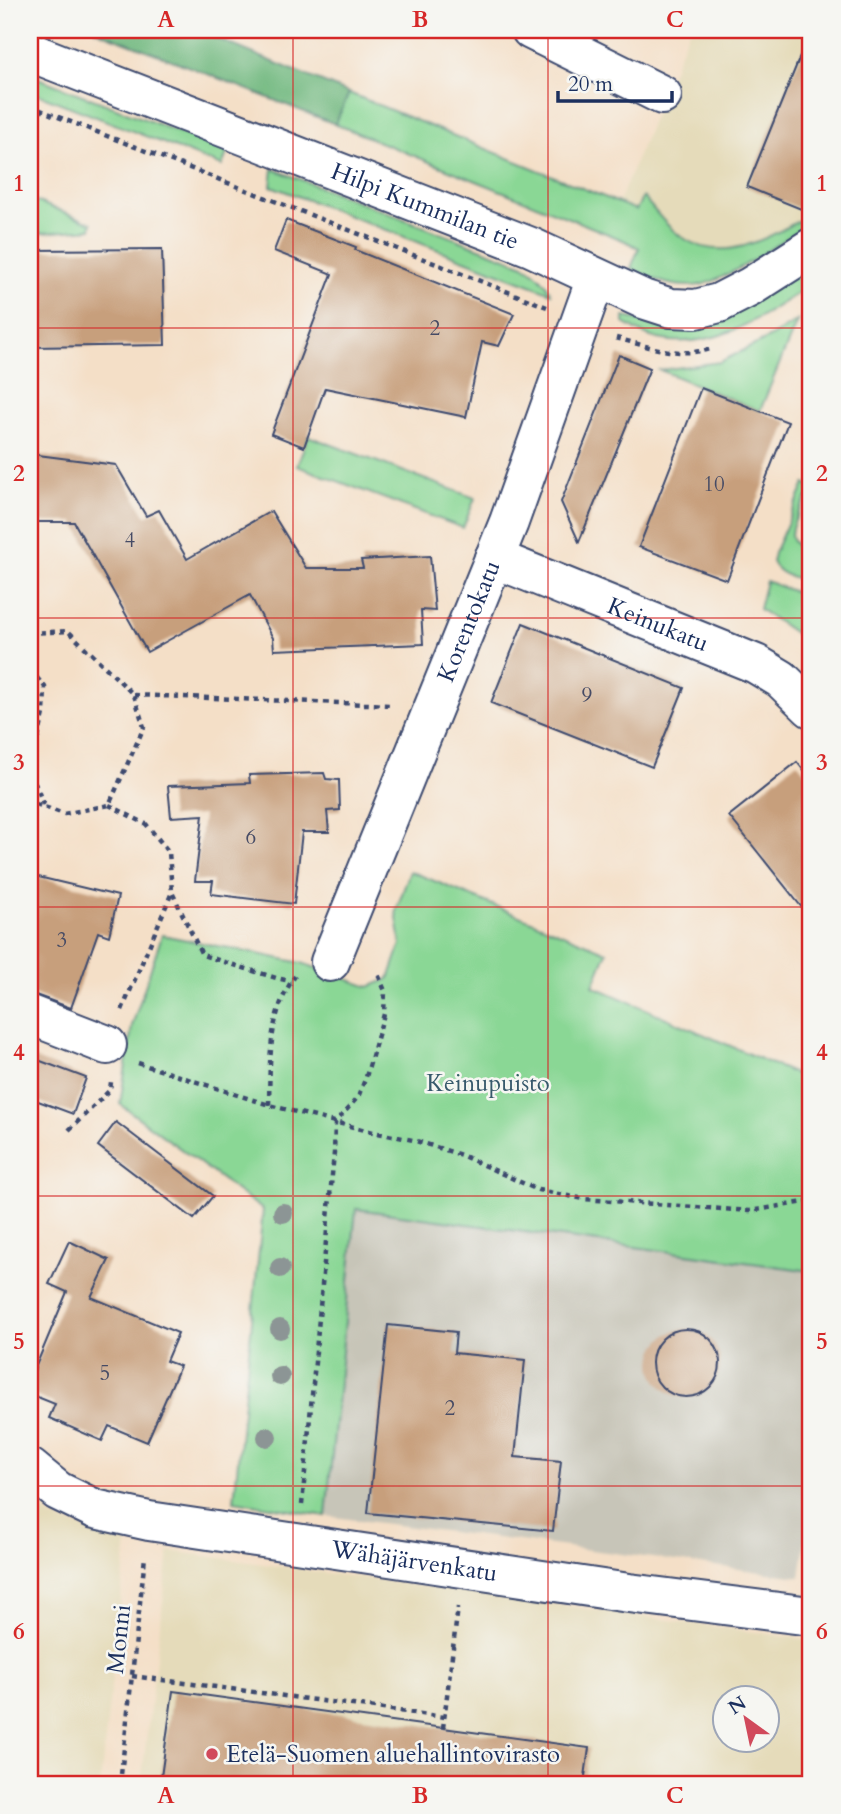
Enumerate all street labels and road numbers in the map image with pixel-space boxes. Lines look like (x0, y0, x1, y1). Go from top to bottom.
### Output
street label: Hilpi Kummilan tie (326, 154, 524, 257)
street label: Korentokatu (429, 555, 508, 687)
street label: Keinukatu (603, 589, 714, 660)
street label: Wähäjärvenkatu (328, 1532, 500, 1590)
street label: Monni (99, 1602, 139, 1675)

